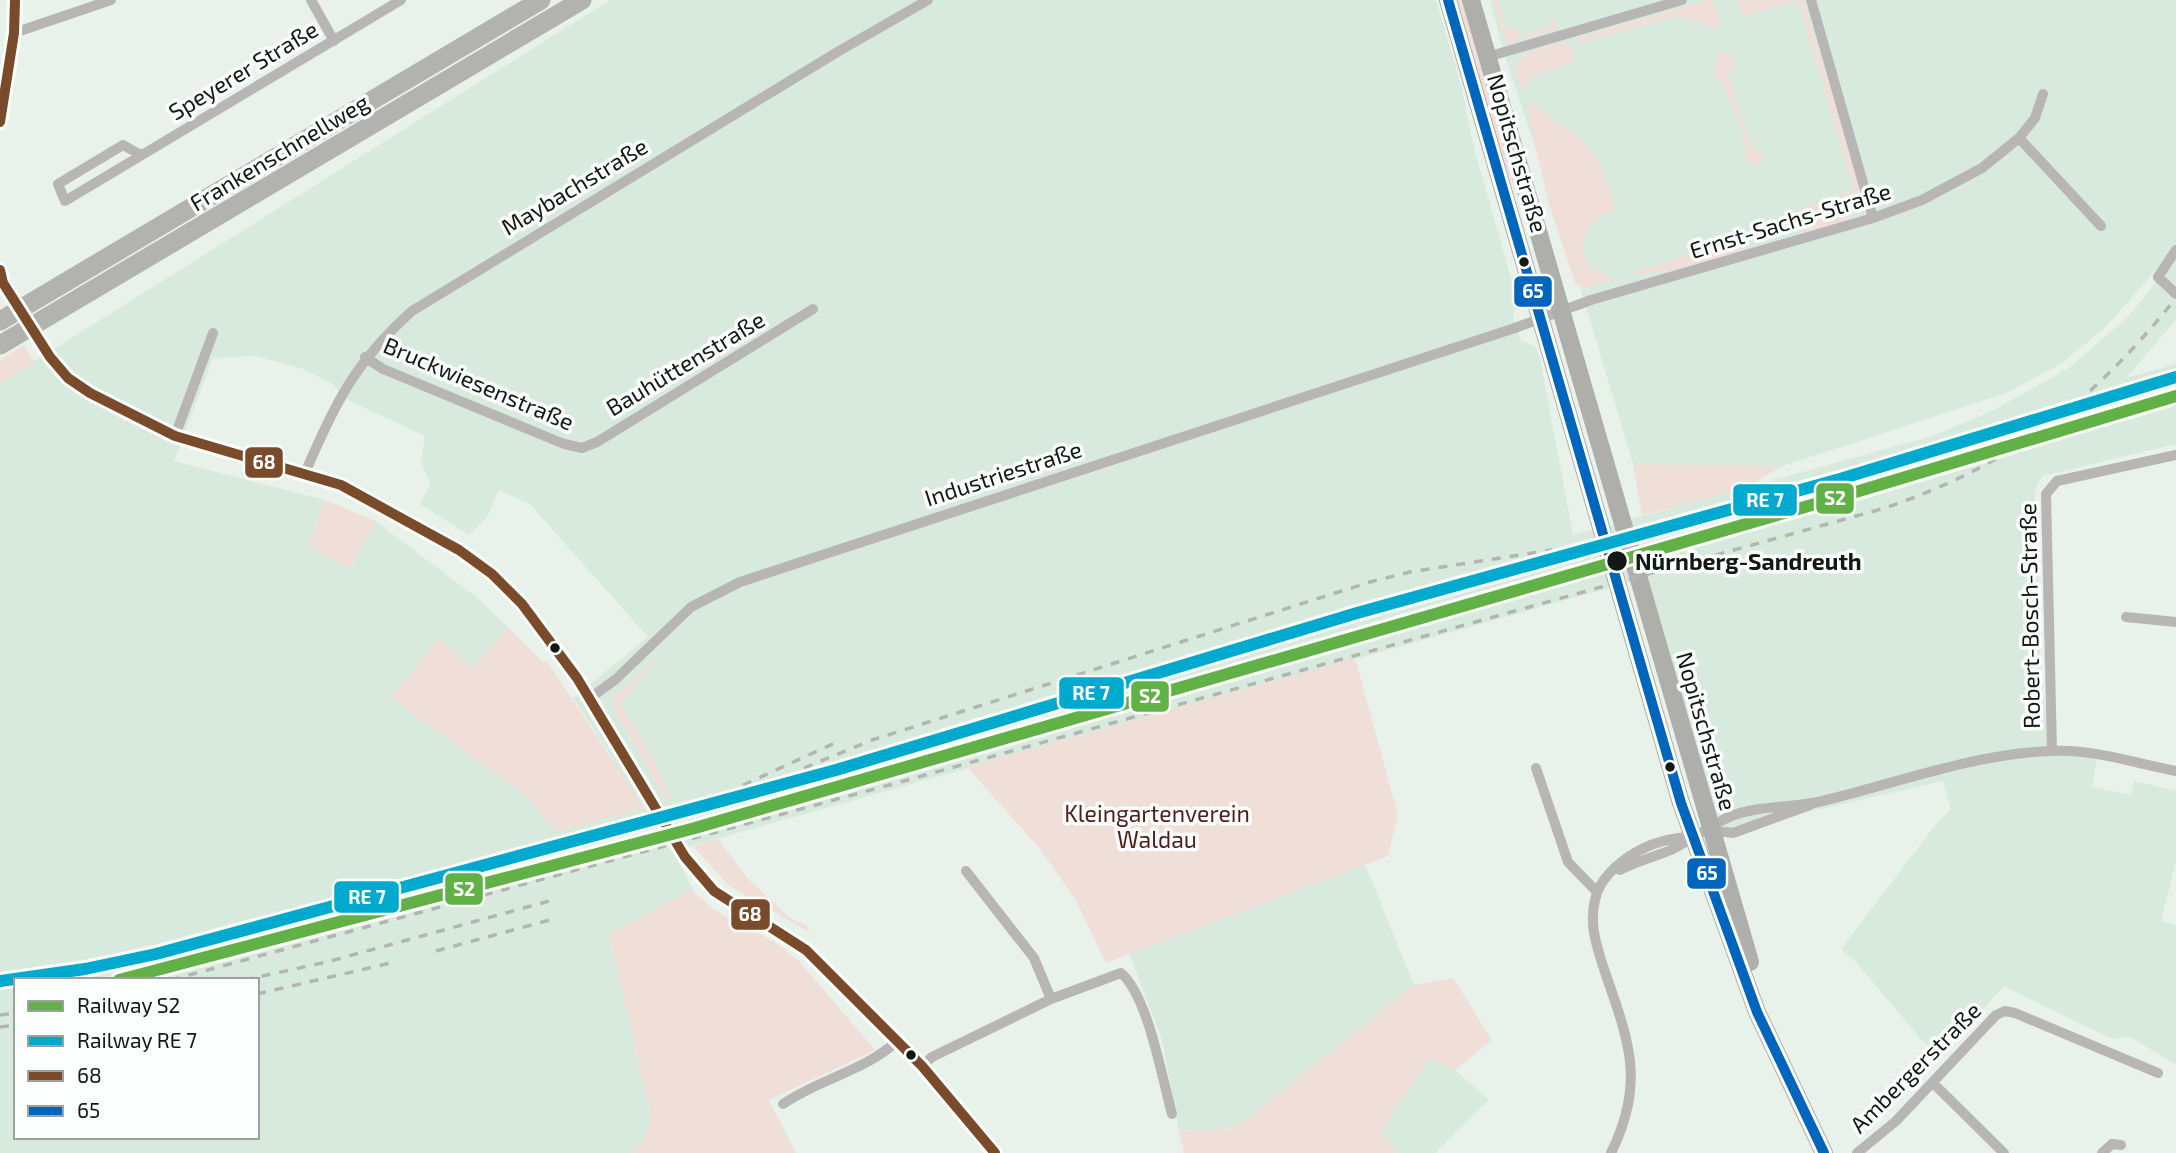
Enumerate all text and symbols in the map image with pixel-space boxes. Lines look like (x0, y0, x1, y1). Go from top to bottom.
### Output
street label: Speyerer Straße (163, 14, 323, 126)
street label: Nopitschstraße (1482, 71, 1554, 235)
street label: Frankenschnellweg (184, 87, 374, 216)
street label: Maybachstraße (496, 131, 652, 241)
street label: Ernst-Sachs-Straße (1686, 176, 1894, 264)
unlabelled marker (1517, 255, 1531, 269)
line badge: 65 (1513, 275, 1553, 308)
text: 65 (1522, 279, 1544, 302)
street label: Bauhüttenstraße (601, 305, 769, 421)
street label: Bruckwiesenstraße (380, 330, 578, 436)
street label: Industriestraße (921, 434, 1085, 512)
line badge: 68 (244, 446, 284, 479)
text: 68 (252, 450, 276, 473)
line badge: S2 (1815, 482, 1855, 515)
line badge: RE 7 (1732, 483, 1798, 517)
text: S2 (1824, 486, 1846, 509)
text: RE 7 (1746, 488, 1784, 511)
street label: Robert-Bosch-Straße (2013, 503, 2045, 729)
place label: Nürnberg-Sandreuth (1635, 547, 1862, 575)
marker: Nürnberg-Sandreuth (1605, 549, 1629, 573)
unlabelled marker (548, 641, 562, 655)
street label: Nopitschstraße (1671, 649, 1743, 813)
line badge: RE 7 (1058, 676, 1125, 710)
line badge: S2 (1130, 680, 1170, 713)
text: RE 7 (1072, 681, 1110, 704)
text: S2 (1139, 684, 1161, 707)
unlabelled marker (1663, 760, 1677, 774)
park label: Kleingartenverein Waldau (1064, 799, 1250, 853)
line badge: 65 (1686, 857, 1727, 890)
text: 65 (1696, 861, 1718, 884)
line badge: S2 (444, 872, 484, 906)
text: S2 (453, 877, 475, 900)
line badge: RE 7 (333, 880, 400, 914)
text: RE 7 (348, 885, 386, 908)
line badge: 68 (730, 898, 771, 931)
text: 68 (738, 902, 762, 925)
legend (14, 978, 259, 1139)
text: Railway S2 (77, 992, 180, 1017)
street label: Ambergerstraße (1844, 996, 1986, 1138)
text: Railway RE 7 (77, 1027, 197, 1052)
unlabelled marker (904, 1048, 918, 1062)
text: 68 (77, 1062, 102, 1087)
text: 65 (77, 1097, 100, 1122)

